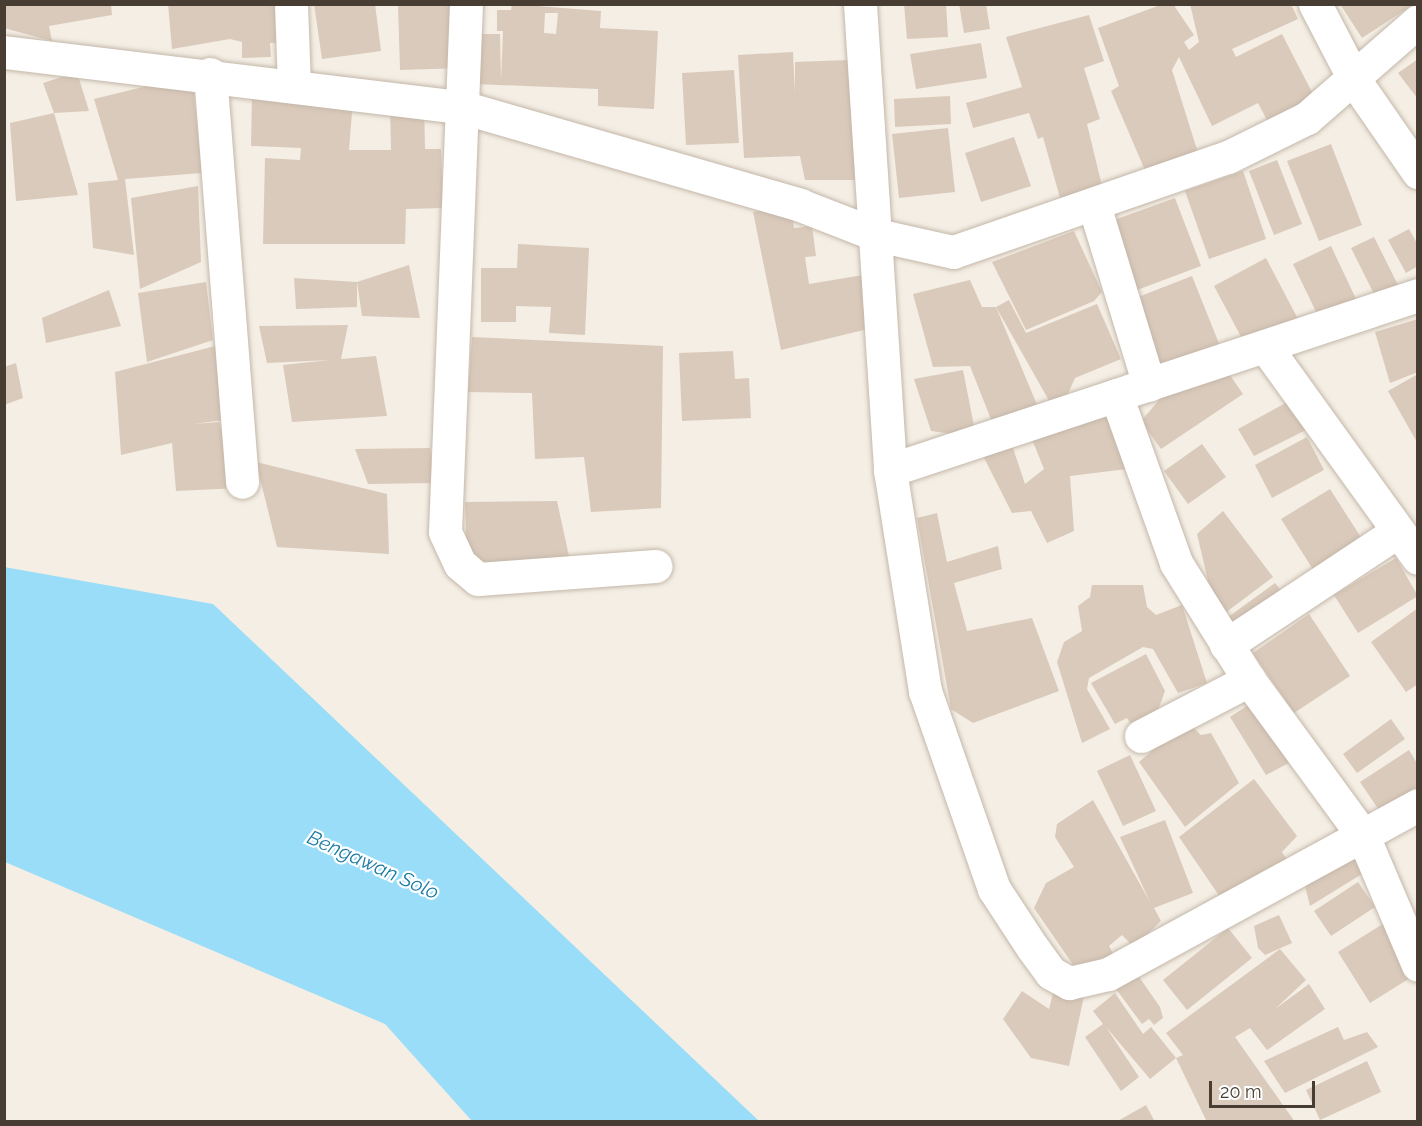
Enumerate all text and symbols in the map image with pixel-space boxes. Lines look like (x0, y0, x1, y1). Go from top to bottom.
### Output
water label: Bengawan Solo (304, 825, 442, 905)
scale bar (1212, 1069, 1318, 1107)
text: 20 m (1220, 1081, 1262, 1102)

